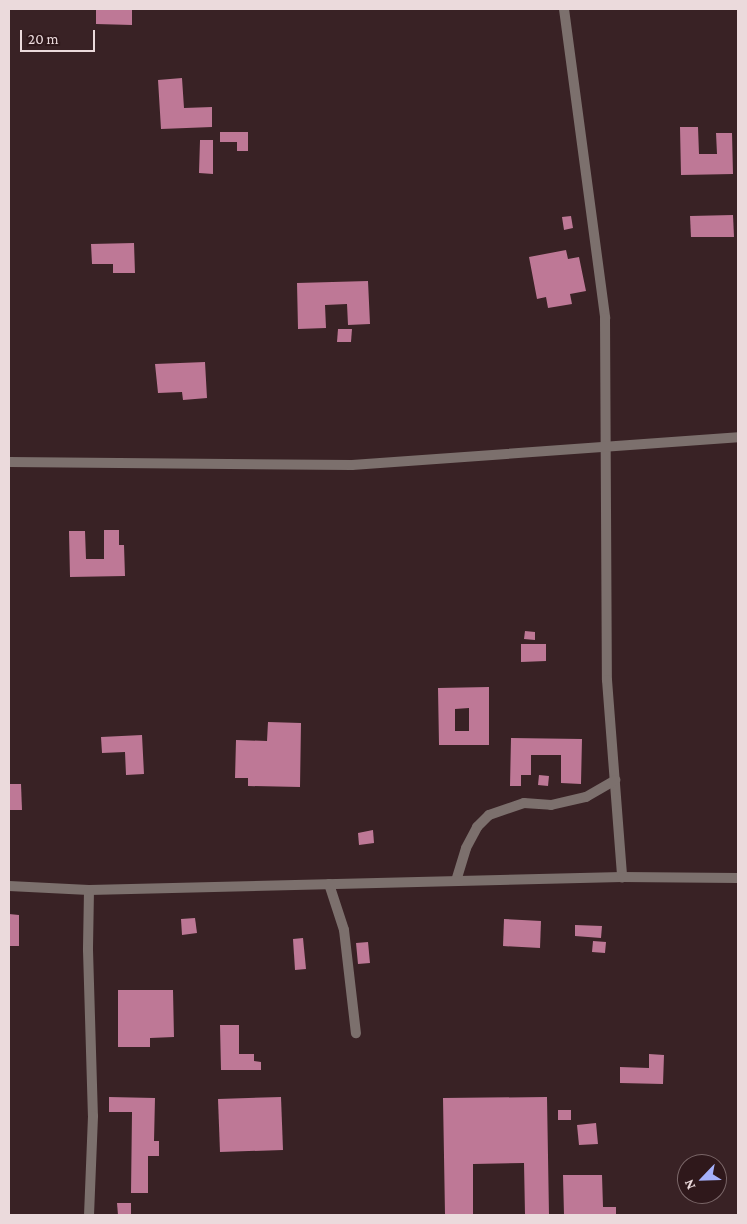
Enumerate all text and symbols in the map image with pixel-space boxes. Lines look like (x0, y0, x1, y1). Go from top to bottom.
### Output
scale bar (22, 20, 98, 52)
text: 20 m (28, 31, 59, 47)
north arrow (677, 1154, 727, 1204)
text: N (680, 1177, 698, 1192)

